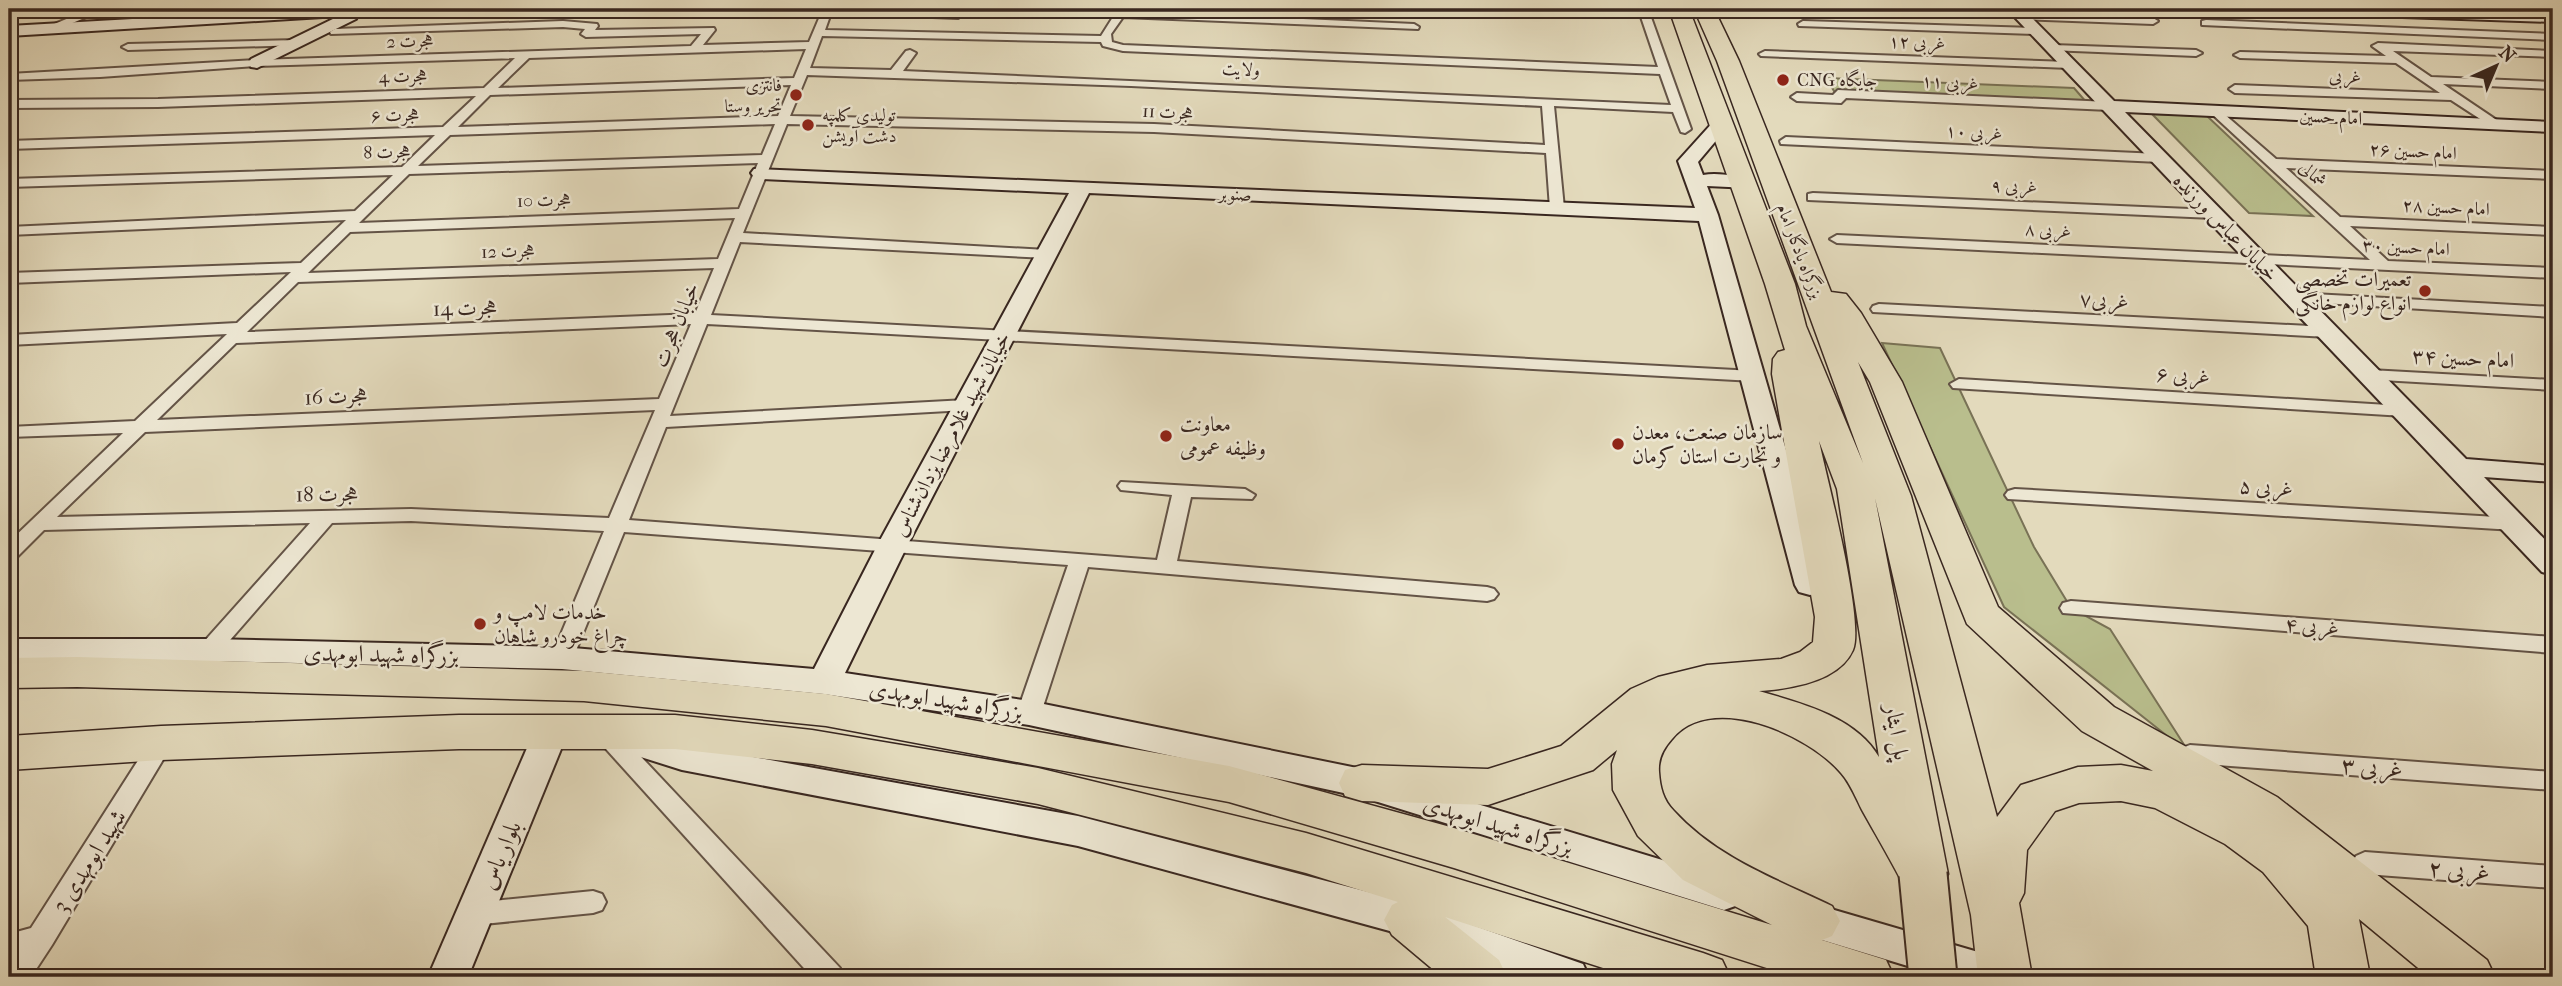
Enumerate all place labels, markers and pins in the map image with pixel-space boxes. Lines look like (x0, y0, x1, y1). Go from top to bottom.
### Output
place label: CNG جایگاه (1797, 68, 1877, 91)
marker: CNG جایگاه (1775, 72, 1791, 88)
place label: فانتزی تحریر وستا (724, 75, 782, 118)
marker: فانتزی تحریر وستا (788, 87, 804, 103)
place label: تولیدی کلمپه دشت آویشن (822, 105, 897, 148)
marker: تولیدی کلمپه دشت آویشن (800, 117, 816, 133)
place label: تعمیرات تخصصی انواع لوازم خانگی (2295, 267, 2412, 321)
marker: تعمیرات تخصصی انواع لوازم خانگی (2417, 283, 2433, 299)
place label: معاونت وظیفه عمومی (1180, 412, 1266, 461)
place label: سازمان صنعت، معدن و تجارت استان کرمان (1632, 420, 1783, 469)
marker: معاونت وظیفه عمومی (1158, 428, 1174, 444)
marker: سازمان صنعت، معدن و تجارت استان کرمان (1610, 436, 1626, 452)
place label: خدمات لامپ و چراغ خودرو شاهان (492, 600, 628, 654)
marker: خدمات لامپ و چراغ خودرو شاهان (472, 616, 488, 632)

